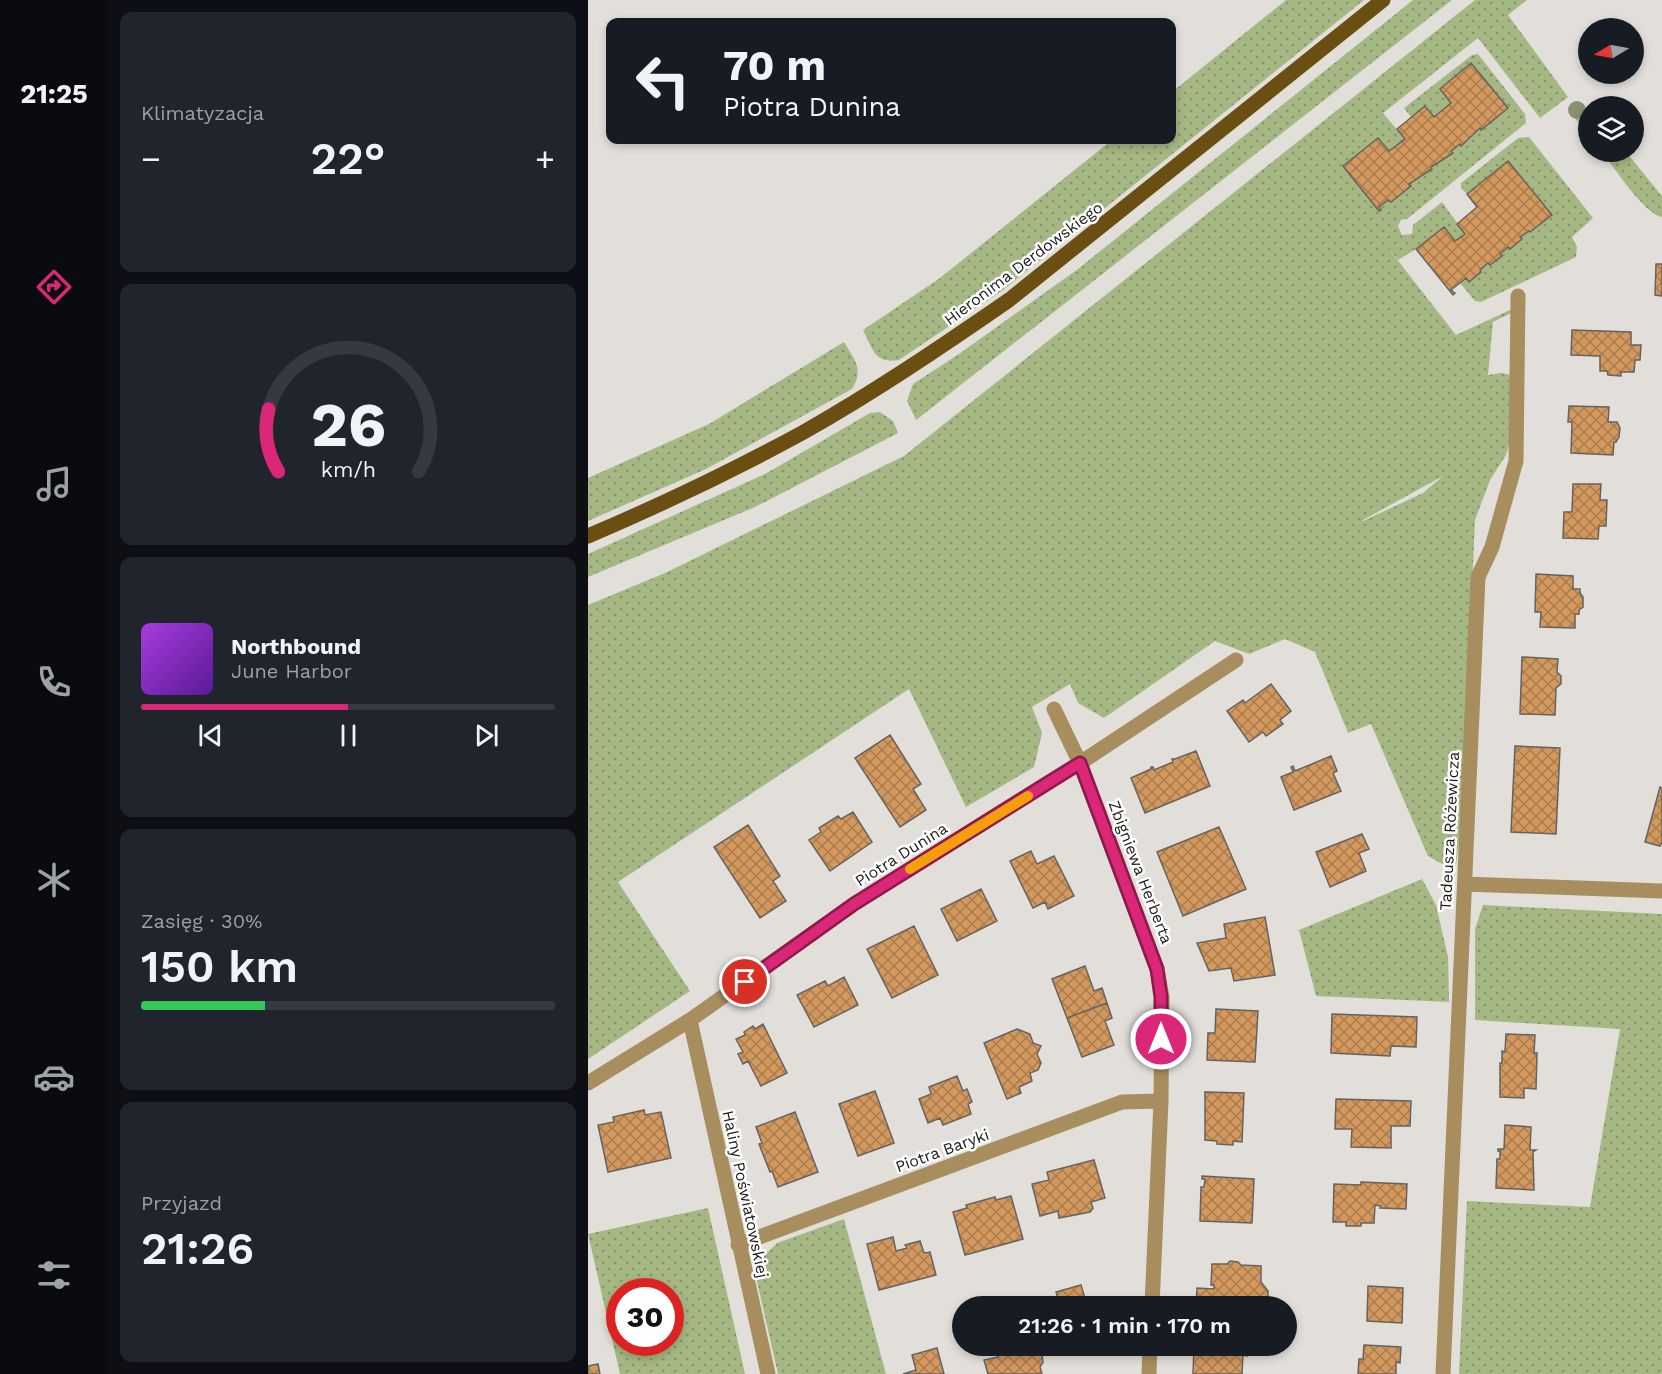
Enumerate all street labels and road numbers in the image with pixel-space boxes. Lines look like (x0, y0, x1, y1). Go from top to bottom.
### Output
street label: Hieronima Derdowskiego (940, 198, 1106, 329)
street label: Tadeusza Różewicza (1436, 751, 1463, 911)
street label: Zbigniewa Herberta (1104, 798, 1177, 946)
street label: Piotra Dunina (852, 819, 951, 890)
street label: Haliny Poświatowskiej (718, 1109, 773, 1280)
street label: Piotra Baryki (893, 1125, 992, 1176)

